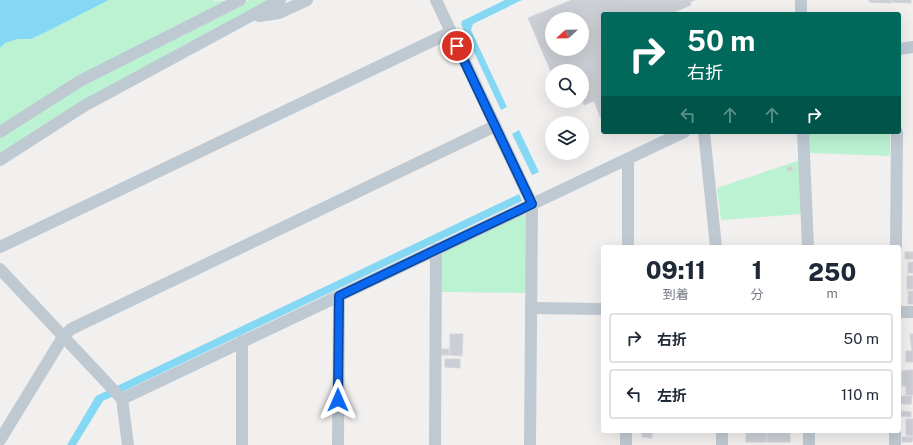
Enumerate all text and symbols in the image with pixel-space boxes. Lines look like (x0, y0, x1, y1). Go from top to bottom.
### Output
north arrow (545, 12, 589, 56)
map controls (545, 12, 589, 160)
text: 50 m (687, 24, 755, 57)
icon: right (621, 28, 673, 80)
pin (440, 29, 474, 63)
icon: arrive (446, 35, 468, 57)
text: 右折 (687, 62, 723, 83)
button: search (545, 64, 589, 108)
icon: left (677, 104, 699, 126)
icon: ahead (719, 104, 741, 126)
icon: ahead (761, 104, 783, 126)
icon: right (803, 104, 825, 126)
button: layers (545, 116, 589, 160)
text: 09:11 (646, 256, 706, 284)
text: 1 (752, 256, 762, 284)
text: 250 (808, 258, 856, 286)
text: m (827, 286, 838, 301)
text: 到着 (663, 287, 689, 302)
text: 分 (750, 287, 763, 302)
icon: right (623, 327, 645, 349)
text: 50 m (844, 330, 879, 347)
text: 右折 (657, 331, 687, 348)
position arrow (317, 379, 359, 421)
icon: left (623, 383, 645, 405)
text: 110 m (841, 386, 879, 403)
text: 左折 (657, 387, 687, 404)

